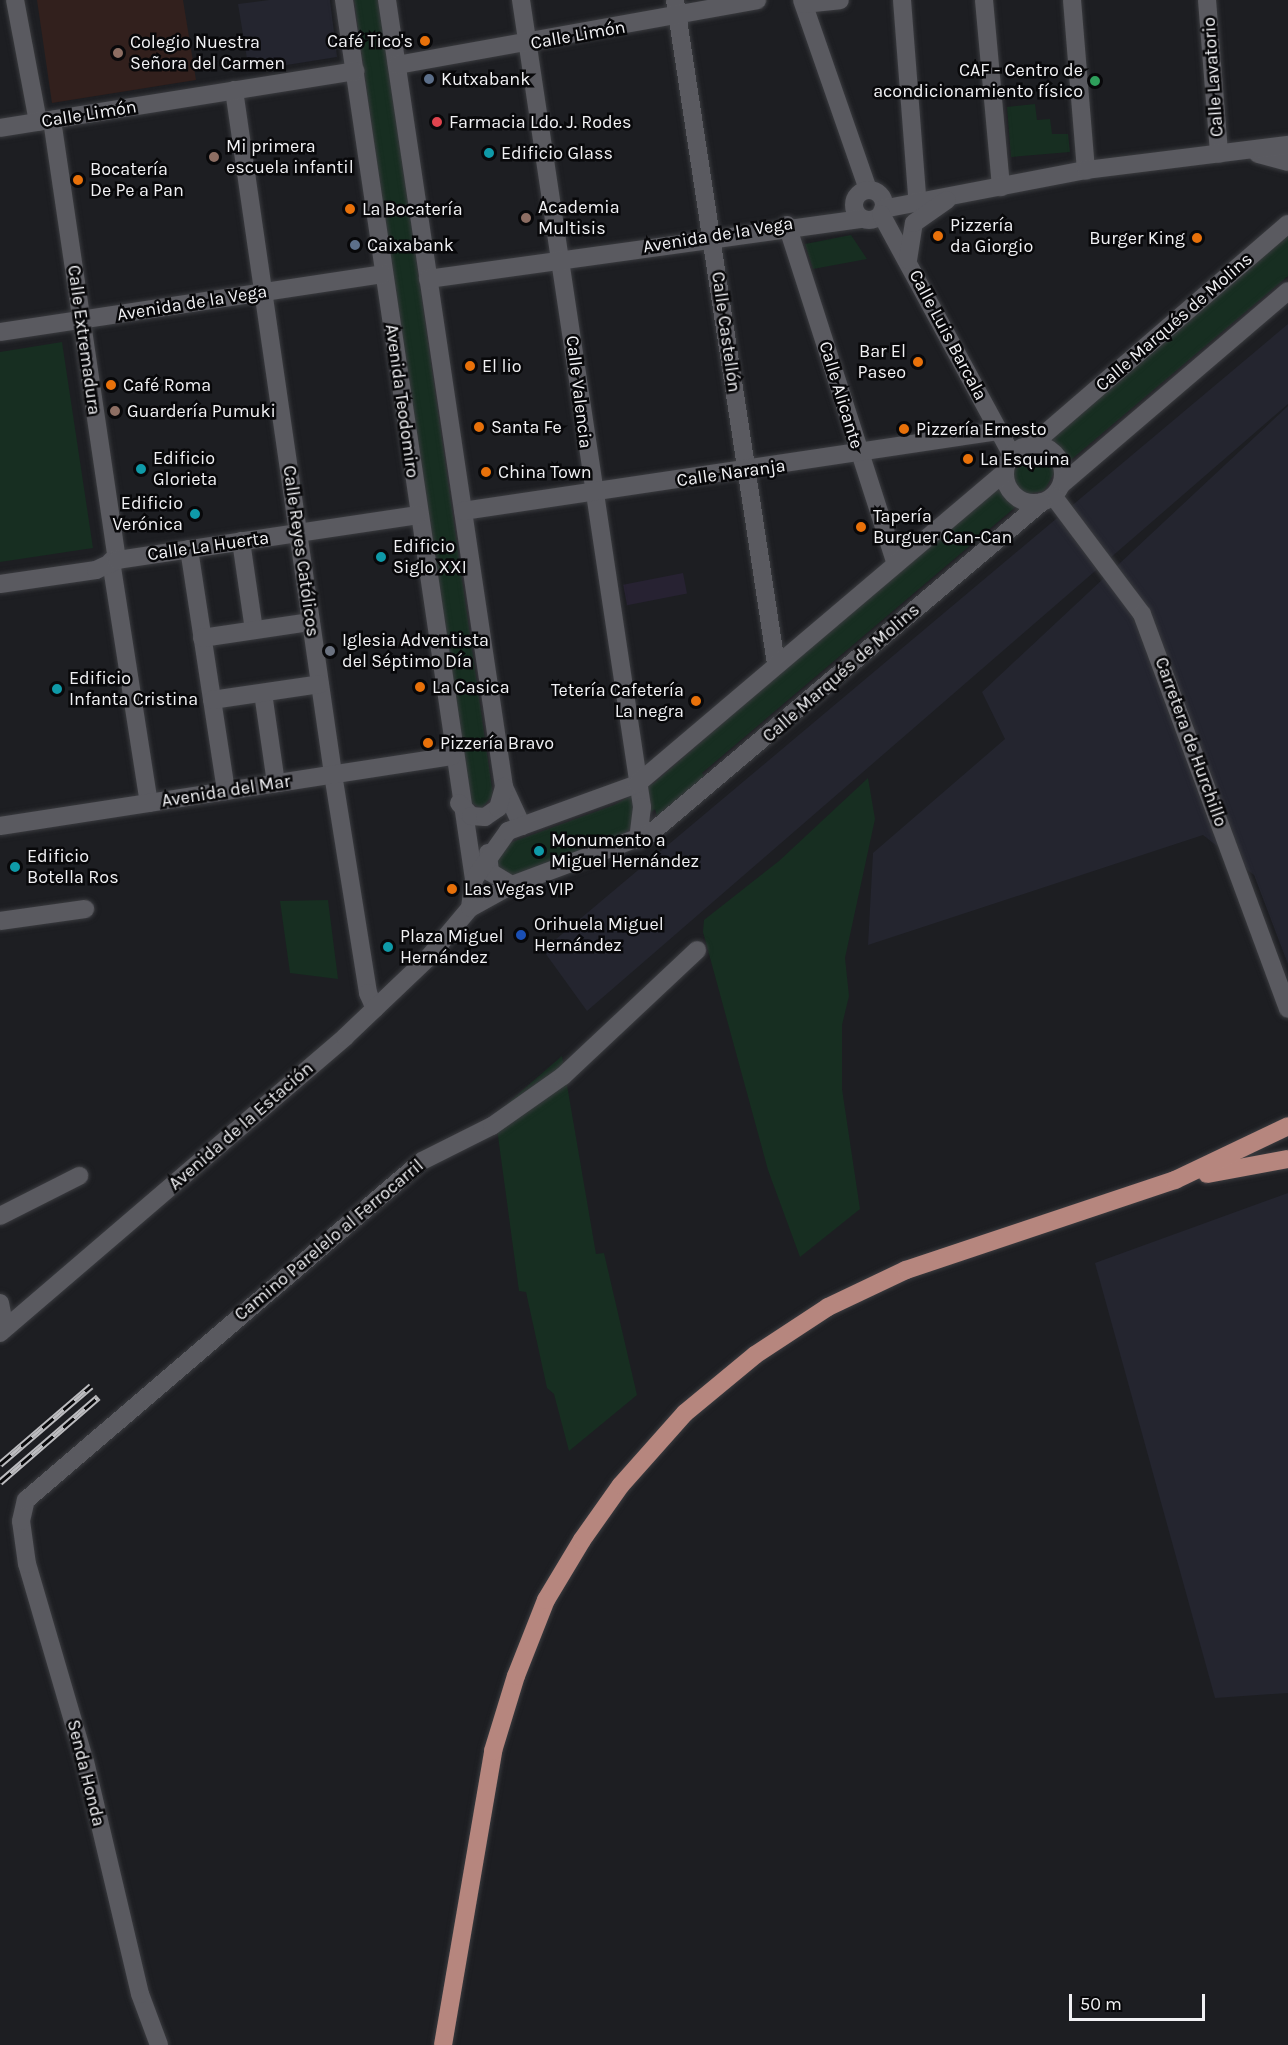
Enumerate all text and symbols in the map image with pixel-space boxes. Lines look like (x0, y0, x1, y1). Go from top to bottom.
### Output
street label: Calle Limón (529, 16, 627, 54)
street label: Calle Lavatorio (1198, 16, 1228, 138)
place label: Café Tico's (327, 30, 413, 52)
place label: Colegio Nuestra Señora del Carmen (130, 32, 285, 74)
marker: Café Tico's (418, 34, 432, 48)
marker: Colegio Nuestra Señora del Carmen (111, 46, 125, 60)
place label: CAF - Centro de acondicionamiento físico (873, 60, 1083, 103)
place label: Kutxabank (441, 68, 530, 90)
marker: Kutxabank (422, 72, 436, 86)
marker: CAF - Centro de acondicionamiento físico (1088, 74, 1102, 88)
street label: Calle Limón (40, 96, 138, 132)
place label: Farmacia Ldo. J. Rodes (449, 111, 631, 133)
marker: Farmacia Ldo. J. Rodes (430, 115, 444, 129)
place label: Mi primera escuela infantil (226, 136, 354, 178)
place label: Edificio Glass (501, 142, 613, 164)
marker: Edificio Glass (482, 146, 496, 160)
marker: Mi primera escuela infantil (207, 150, 221, 164)
place label: Bocatería De Pe a Pan (90, 159, 184, 201)
marker: Bocatería De Pe a Pan (71, 173, 85, 187)
place label: Academia Multisis (538, 197, 620, 240)
place label: La Bocatería (362, 198, 463, 220)
marker: La Bocatería (343, 202, 357, 216)
marker: Academia Multisis (519, 211, 533, 225)
street label: Avenida de la Vega (641, 212, 795, 258)
place label: Pizzería da Giorgio (950, 215, 1033, 258)
place label: Burger King (1089, 227, 1185, 249)
marker: Pizzería da Giorgio (931, 229, 945, 243)
marker: Burger King (1190, 231, 1204, 245)
place label: Caixabank (367, 234, 454, 256)
marker: Caixabank (348, 238, 362, 252)
street label: Calle Marqués de Molins (1091, 248, 1257, 396)
street label: Calle Extremadura (63, 264, 105, 416)
street label: Calle Luis Barcala (904, 266, 992, 404)
street label: Calle Castellón (707, 270, 745, 394)
street label: Avenida de la Vega (115, 280, 269, 326)
street label: Avenida Teodomiro (381, 323, 423, 479)
street label: Calle Valencia (561, 334, 597, 450)
street label: Calle Alicante (814, 339, 868, 451)
place label: Bar El Paseo (858, 341, 906, 384)
place label: El lio (482, 355, 522, 377)
marker: Bar El Paseo (911, 355, 925, 369)
marker: El lio (463, 359, 477, 373)
place label: Café Roma (123, 374, 211, 396)
marker: Café Roma (104, 378, 118, 392)
place label: Guardería Pumuki (127, 400, 276, 422)
marker: Guardería Pumuki (108, 404, 122, 418)
place label: Santa Fe (491, 416, 562, 438)
place label: Pizzería Ernesto (916, 418, 1046, 440)
marker: Santa Fe (472, 420, 486, 434)
marker: Pizzería Ernesto (897, 422, 911, 436)
place label: Edificio Glorieta (153, 448, 217, 490)
place label: La Esquina (980, 448, 1070, 470)
marker: La Esquina (961, 452, 975, 466)
street label: Calle Naranja (675, 455, 787, 491)
place label: China Town (498, 461, 592, 483)
marker: Edificio Glorieta (134, 462, 148, 476)
street label: Calle Reyes Católicos (278, 464, 324, 638)
marker: China Town (479, 465, 493, 479)
place label: Edificio Verónica (112, 493, 183, 536)
place label: Tapería Burguer Can-Can (873, 506, 1012, 548)
marker: Edificio Verónica (188, 507, 202, 521)
marker: Tapería Burguer Can-Can (854, 520, 868, 534)
street label: Calle La Huerta (146, 527, 270, 565)
place label: Edificio Siglo XXI (393, 536, 467, 578)
marker: Edificio Siglo XXI (374, 550, 388, 564)
street label: Calle Marqués de Molins (758, 599, 924, 747)
place label: Iglesia Adventista del Séptimo Día (342, 630, 489, 672)
marker: Iglesia Adventista del Séptimo Día (323, 644, 337, 658)
street label: Carretera de Hurchillo (1150, 654, 1232, 830)
place label: Edificio Infanta Cristina (69, 668, 198, 710)
place label: La Casica (432, 676, 510, 698)
marker: La Casica (413, 680, 427, 694)
place label: Tetería Cafetería La negra (551, 680, 684, 722)
marker: Edificio Infanta Cristina (50, 682, 64, 696)
marker: Tetería Cafetería La negra (689, 694, 703, 708)
place label: Pizzería Bravo (440, 732, 554, 754)
marker: Pizzería Bravo (421, 736, 435, 750)
street label: Avenida del Mar (160, 770, 292, 812)
place label: Monumento a Miguel Hernández (551, 830, 699, 872)
marker: Monumento a Miguel Hernández (532, 844, 546, 858)
place label: Edificio Botella Ros (27, 846, 119, 888)
marker: Edificio Botella Ros (8, 860, 22, 874)
place label: Las Vegas VIP (464, 878, 574, 900)
marker: Las Vegas VIP (445, 882, 459, 896)
place label: Orihuela Miguel Hernández (534, 914, 664, 956)
place label: Plaza Miguel Hernández (400, 926, 504, 968)
marker: Orihuela Miguel Hernández (512, 926, 530, 944)
marker: Plaza Miguel Hernández (381, 940, 395, 954)
street label: Avenida de la Estación (164, 1057, 318, 1195)
street label: Camino Parelelo al Ferrocarril (230, 1155, 428, 1325)
street label: Senda Honda (62, 1717, 110, 1829)
scale bar (1072, 1982, 1208, 2020)
text: 50 m (1080, 1993, 1122, 2015)

